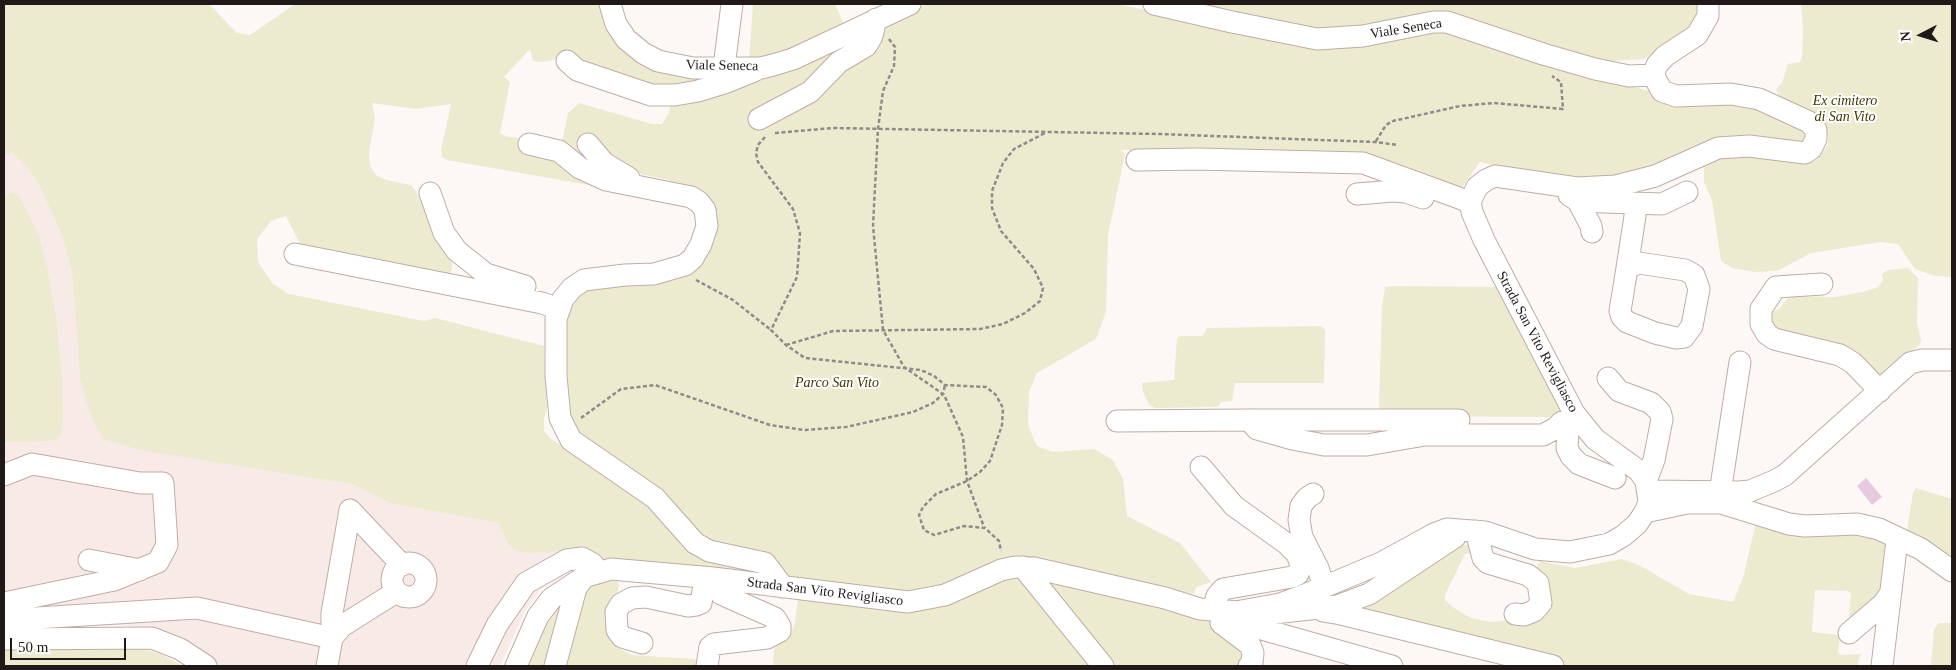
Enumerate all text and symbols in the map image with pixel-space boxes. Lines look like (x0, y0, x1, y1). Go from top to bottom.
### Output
north arrow (1896, 10, 1946, 60)
street label: Viale Seneca (1369, 15, 1443, 43)
text: N (1898, 31, 1913, 42)
street label: Viale Seneca (686, 57, 758, 75)
park label: Ex cimitero di San Vito (1813, 93, 1877, 125)
street label: Strada San Vito Revigliasco (1493, 269, 1581, 415)
park label: Parco San Vito (795, 375, 879, 391)
street label: Strada San Vito Revigliasco (746, 574, 904, 610)
scale bar (12, 628, 129, 660)
text: 50 m (18, 639, 48, 655)

